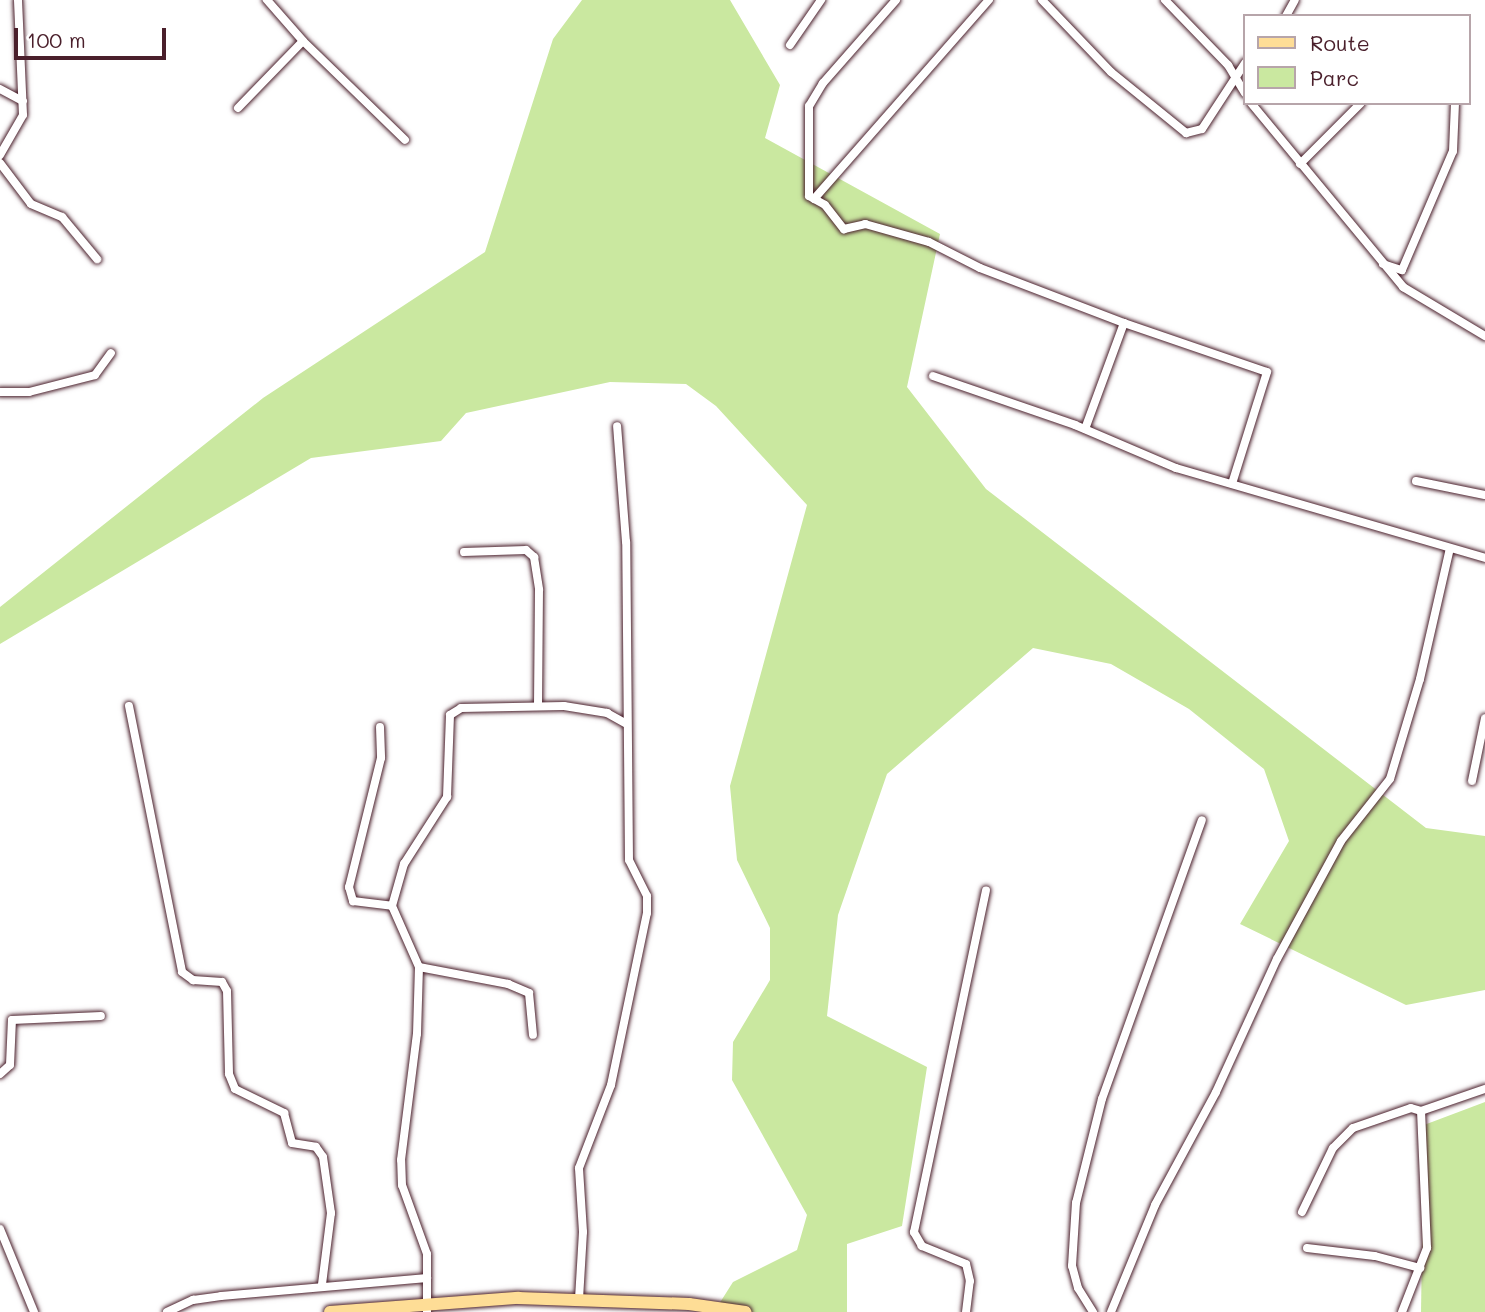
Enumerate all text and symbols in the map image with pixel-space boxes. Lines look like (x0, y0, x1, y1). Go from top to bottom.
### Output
scale bar (18, 14, 170, 58)
legend (1244, 14, 1471, 105)
text: 100 m (27, 26, 86, 53)
text: Route (1310, 29, 1370, 56)
text: Parc (1310, 64, 1359, 91)

